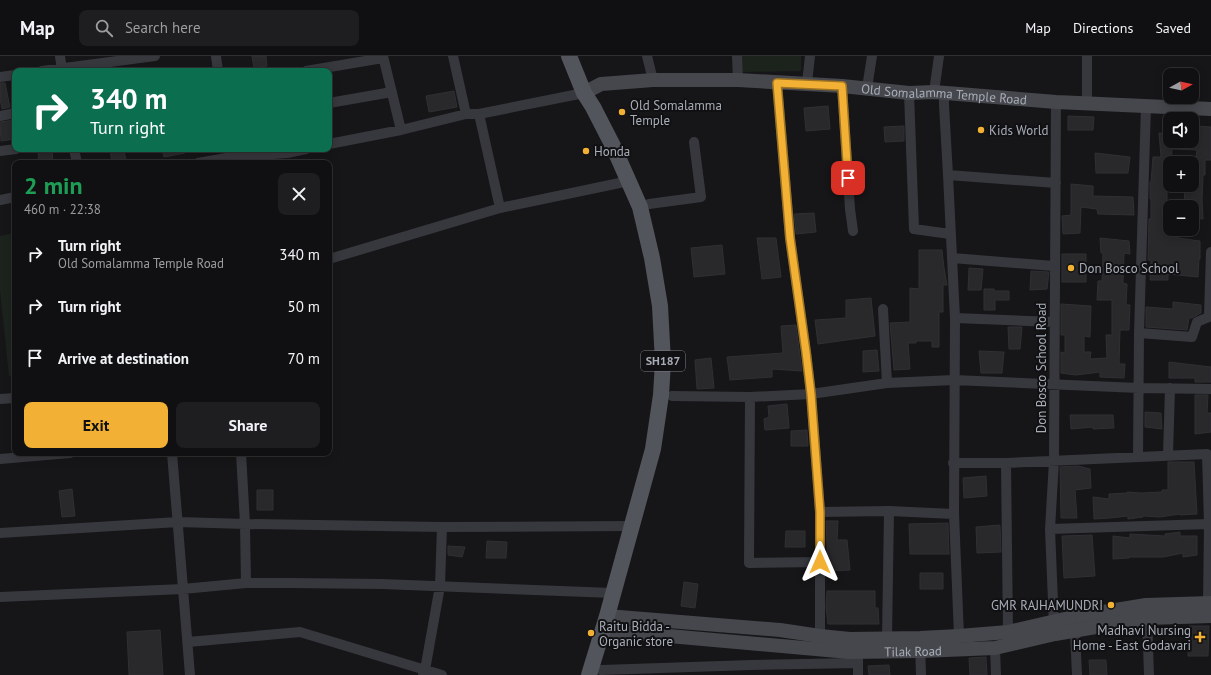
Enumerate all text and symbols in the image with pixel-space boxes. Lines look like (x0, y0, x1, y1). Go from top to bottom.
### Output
search box (79, 10, 359, 46)
text: Map (20, 16, 55, 40)
icon: search (93, 17, 115, 39)
text: Search here (125, 18, 201, 37)
text: Map (1025, 19, 1051, 37)
text: Directions (1073, 19, 1133, 37)
text: Saved (1155, 19, 1191, 37)
north arrow (1163, 68, 1199, 104)
map controls (1163, 68, 1199, 236)
text: 340 m (90, 80, 167, 117)
street label: Old Somalamma Temple Road (860, 80, 1027, 109)
icon: right (24, 84, 76, 136)
place label: Old Somalamma Temple (630, 97, 722, 129)
marker: Old Somalamma Temple (617, 107, 627, 117)
button: sound (1163, 112, 1199, 148)
text: Turn right (90, 116, 165, 139)
place label: Kids World (989, 122, 1049, 139)
marker: Kids World (976, 125, 986, 135)
place label: Honda (594, 143, 630, 160)
marker: Honda (581, 146, 591, 156)
button: + (1163, 156, 1199, 192)
pin (831, 161, 865, 195)
icon: arrive (837, 167, 859, 189)
text: 2 min (24, 170, 83, 201)
button: close (278, 173, 320, 215)
button: − (1163, 200, 1199, 236)
text: 460 m · 22:38 (24, 201, 101, 218)
text: Turn right (58, 236, 121, 255)
icon: right (24, 243, 46, 265)
text: 340 m (279, 245, 320, 264)
text: Old Somalamma Temple Road (58, 255, 224, 272)
place label: Don Bosco School (1079, 260, 1179, 277)
marker: Don Bosco School (1066, 263, 1076, 273)
icon: right (24, 295, 46, 317)
text: Turn right (58, 297, 121, 316)
text: 50 m (287, 297, 320, 316)
street label: Don Bosco School Road (1033, 303, 1050, 433)
icon: arrive (24, 347, 46, 369)
text: Arrive at destination (58, 349, 189, 368)
text: 70 m (287, 349, 320, 368)
road number: SH187 (641, 351, 685, 371)
button: Exit (24, 402, 168, 448)
button: Share (176, 402, 320, 448)
position arrow (799, 541, 841, 583)
place label: GMR RAJHAMUNDRI (991, 597, 1103, 614)
marker: GMR RAJHAMUNDRI (1106, 600, 1116, 610)
place label: Raitu Bidda - Organic store (599, 618, 673, 650)
place label: Madhavi Nursing Home - East Godavari (1073, 622, 1191, 654)
marker: Raitu Bidda - Organic store (586, 628, 596, 638)
marker: Madhavi Nursing Home - East Godavari (1194, 631, 1206, 643)
street label: Tilak Road (884, 642, 942, 661)

